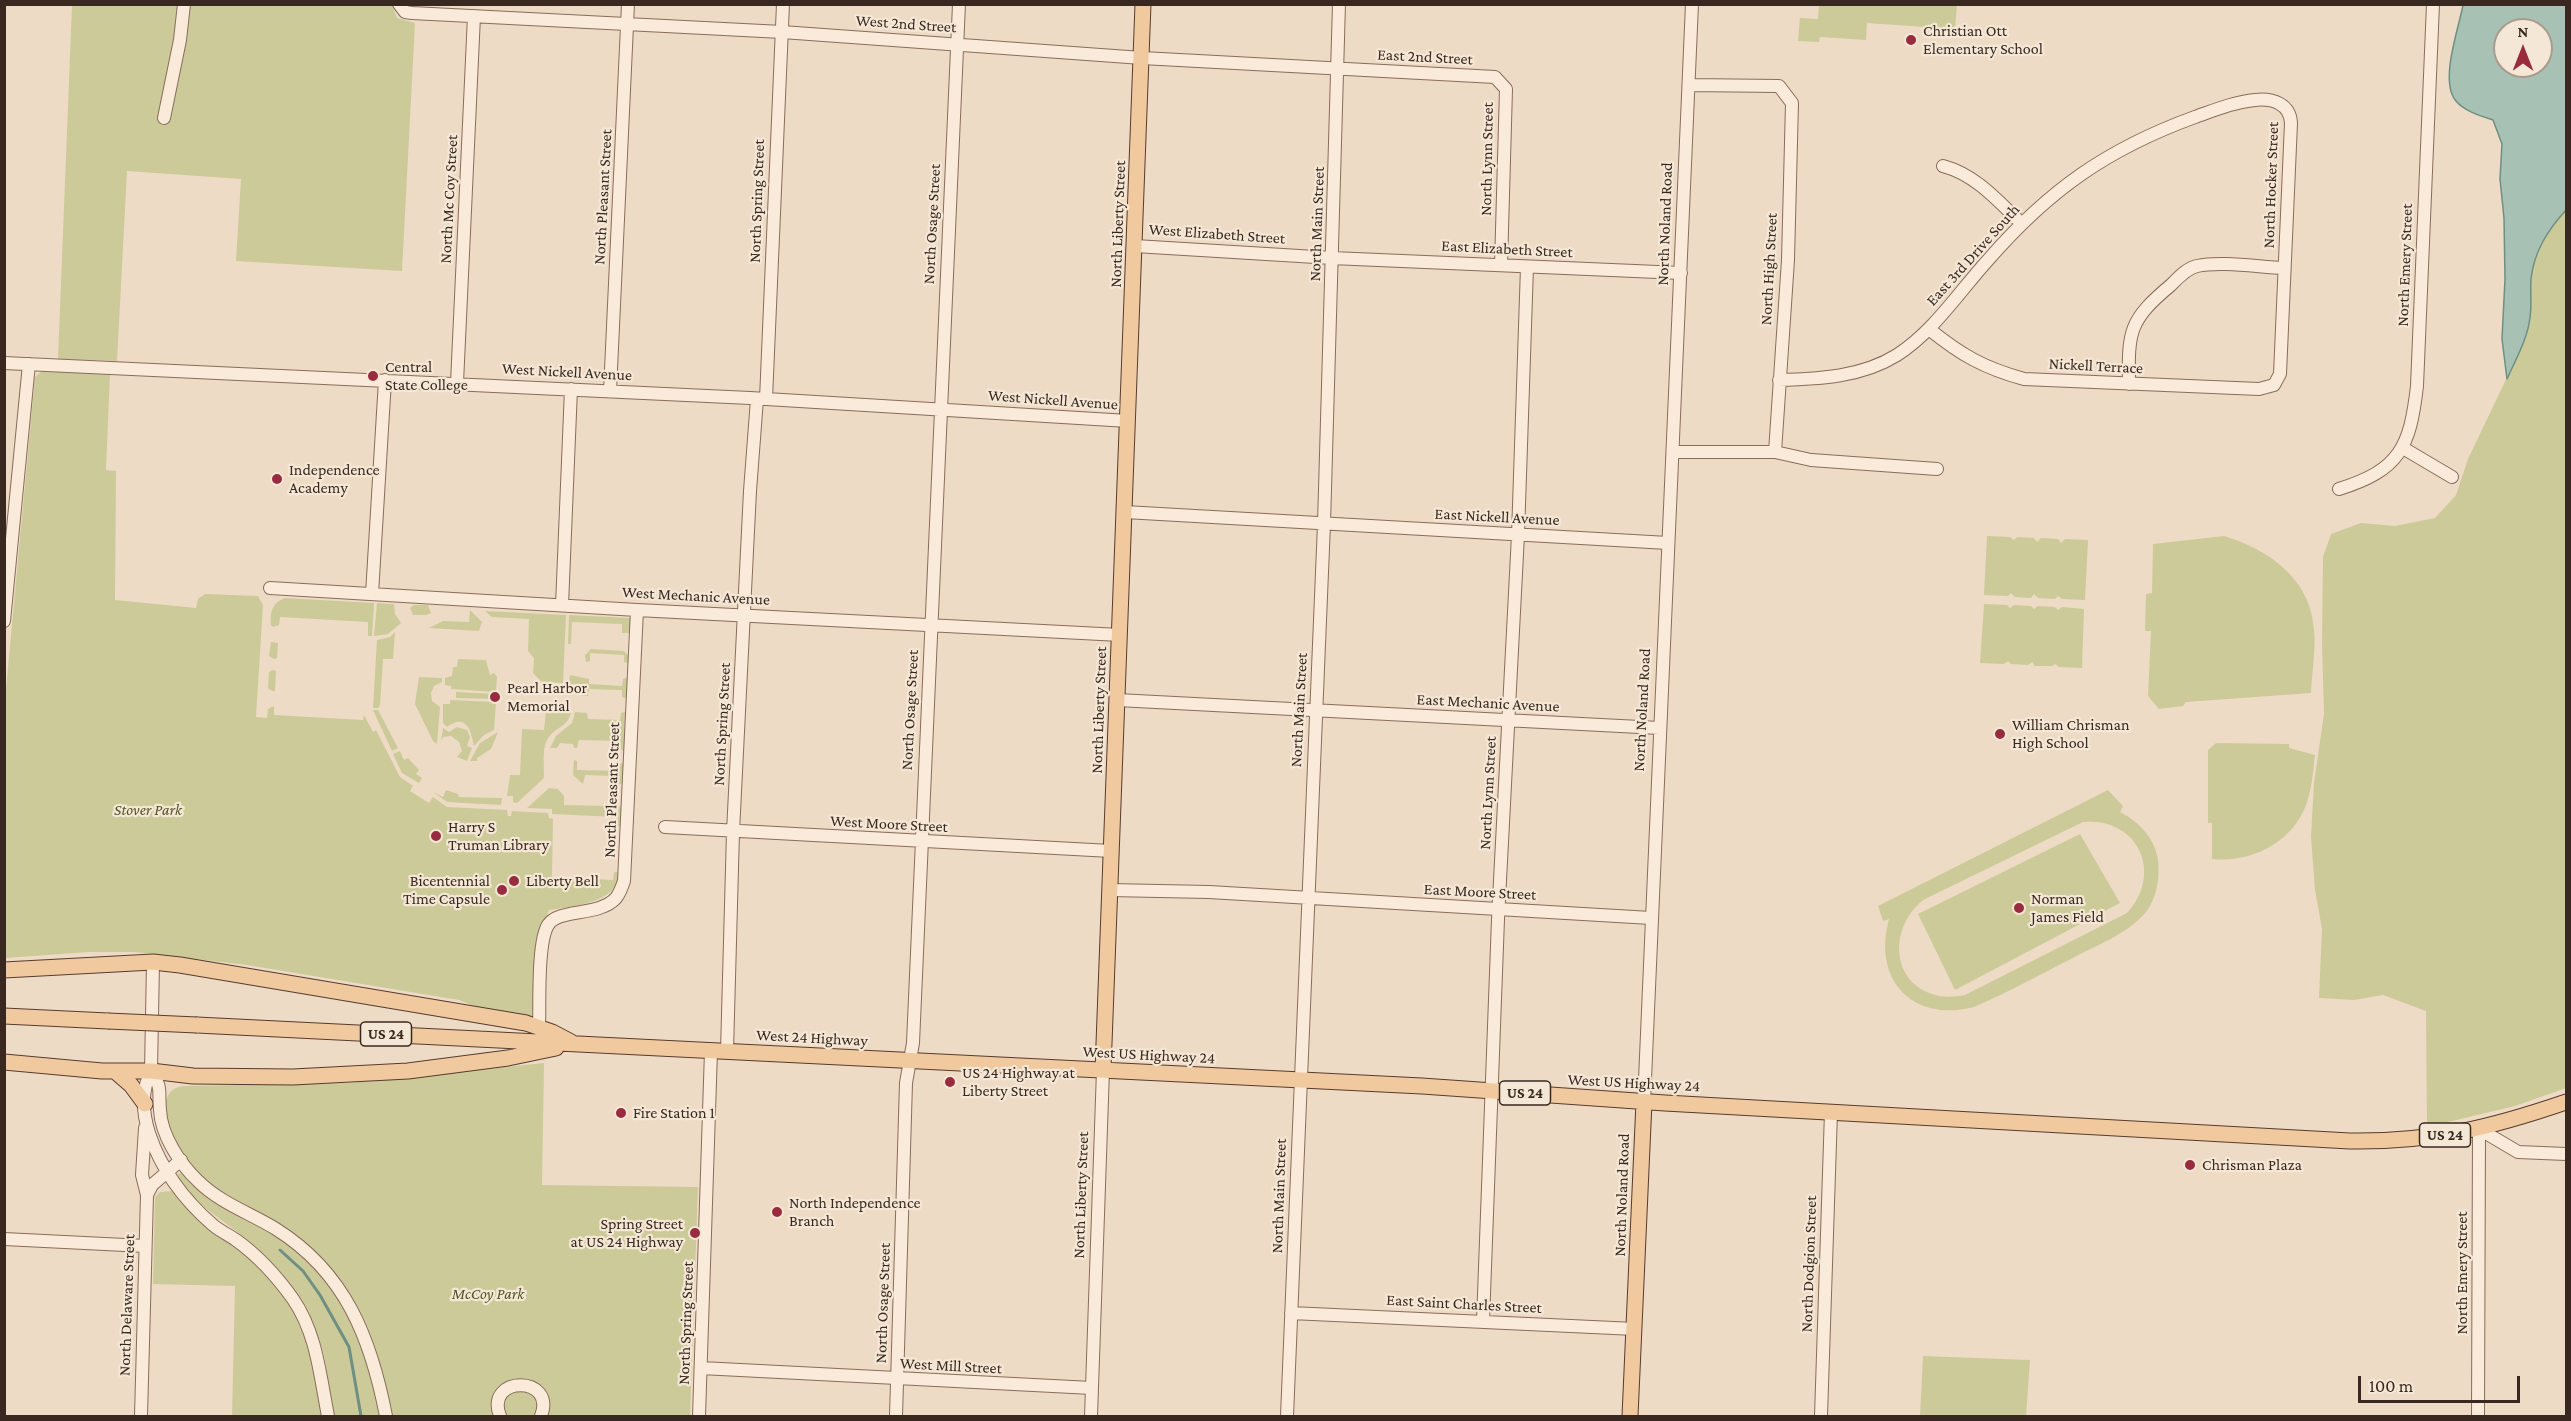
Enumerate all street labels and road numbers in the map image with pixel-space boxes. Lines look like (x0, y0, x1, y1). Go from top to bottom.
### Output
street label: West 2nd Street (855, 11, 957, 37)
street label: East 2nd Street (1377, 45, 1473, 69)
street label: North Lynn Street (1476, 102, 1498, 216)
street label: North Hocker Street (2259, 121, 2283, 249)
street label: North Pleasant Street (590, 129, 616, 265)
street label: North Mc Coy Street (436, 134, 462, 264)
street label: North Spring Street (745, 139, 769, 263)
street label: North Liberty Street (1106, 160, 1130, 288)
street label: North Noland Road (1653, 162, 1677, 286)
street label: North Osage Street (919, 163, 945, 285)
street label: North Main Street (1305, 166, 1329, 282)
street label: East 3rd Drive South (1922, 200, 2024, 310)
street label: North Emery Street (2393, 203, 2417, 327)
street label: North High Street (1756, 212, 1782, 326)
street label: West Elizabeth Street (1148, 220, 1286, 248)
street label: East Elizabeth Street (1441, 236, 1573, 262)
street label: Nickell Terrace (2048, 354, 2144, 378)
street label: West Nickell Avenue (502, 359, 632, 385)
street label: West Nickell Avenue (987, 386, 1119, 414)
street label: East Nickell Avenue (1434, 504, 1560, 530)
street label: West Mechanic Avenue (622, 583, 770, 609)
street label: North Liberty Street (1087, 646, 1111, 774)
street label: North Noland Road (1629, 648, 1655, 772)
street label: North Osage Street (897, 649, 923, 771)
street label: North Main Street (1286, 652, 1312, 768)
street label: North Spring Street (709, 662, 735, 786)
street label: East Mechanic Avenue (1416, 690, 1560, 716)
street label: North Pleasant Street (600, 722, 624, 858)
street label: North Lynn Street (1475, 736, 1501, 850)
street label: West Moore Street (830, 811, 948, 837)
street label: East Moore Street (1423, 879, 1537, 905)
road number: US 24 (360, 1022, 412, 1046)
street label: West 24 Highway (756, 1025, 868, 1051)
street label: West US Highway 24 (1082, 1042, 1216, 1068)
street label: West US Highway 24 (1567, 1070, 1701, 1096)
road number: US 24 (1500, 1081, 1550, 1105)
road number: US 24 (2420, 1123, 2470, 1147)
street label: North Liberty Street (1069, 1131, 1093, 1259)
street label: North Noland Road (1610, 1133, 1634, 1257)
street label: North Main Street (1267, 1138, 1291, 1254)
street label: North Dodgion Street (1797, 1195, 1821, 1333)
street label: North Emery Street (2452, 1211, 2472, 1335)
street label: North Delaware Street (115, 1234, 139, 1376)
street label: North Osage Street (871, 1242, 895, 1364)
street label: North Spring Street (674, 1261, 698, 1385)
street label: East Saint Charles Street (1386, 1290, 1542, 1318)
street label: West Mill Street (900, 1354, 1002, 1378)

